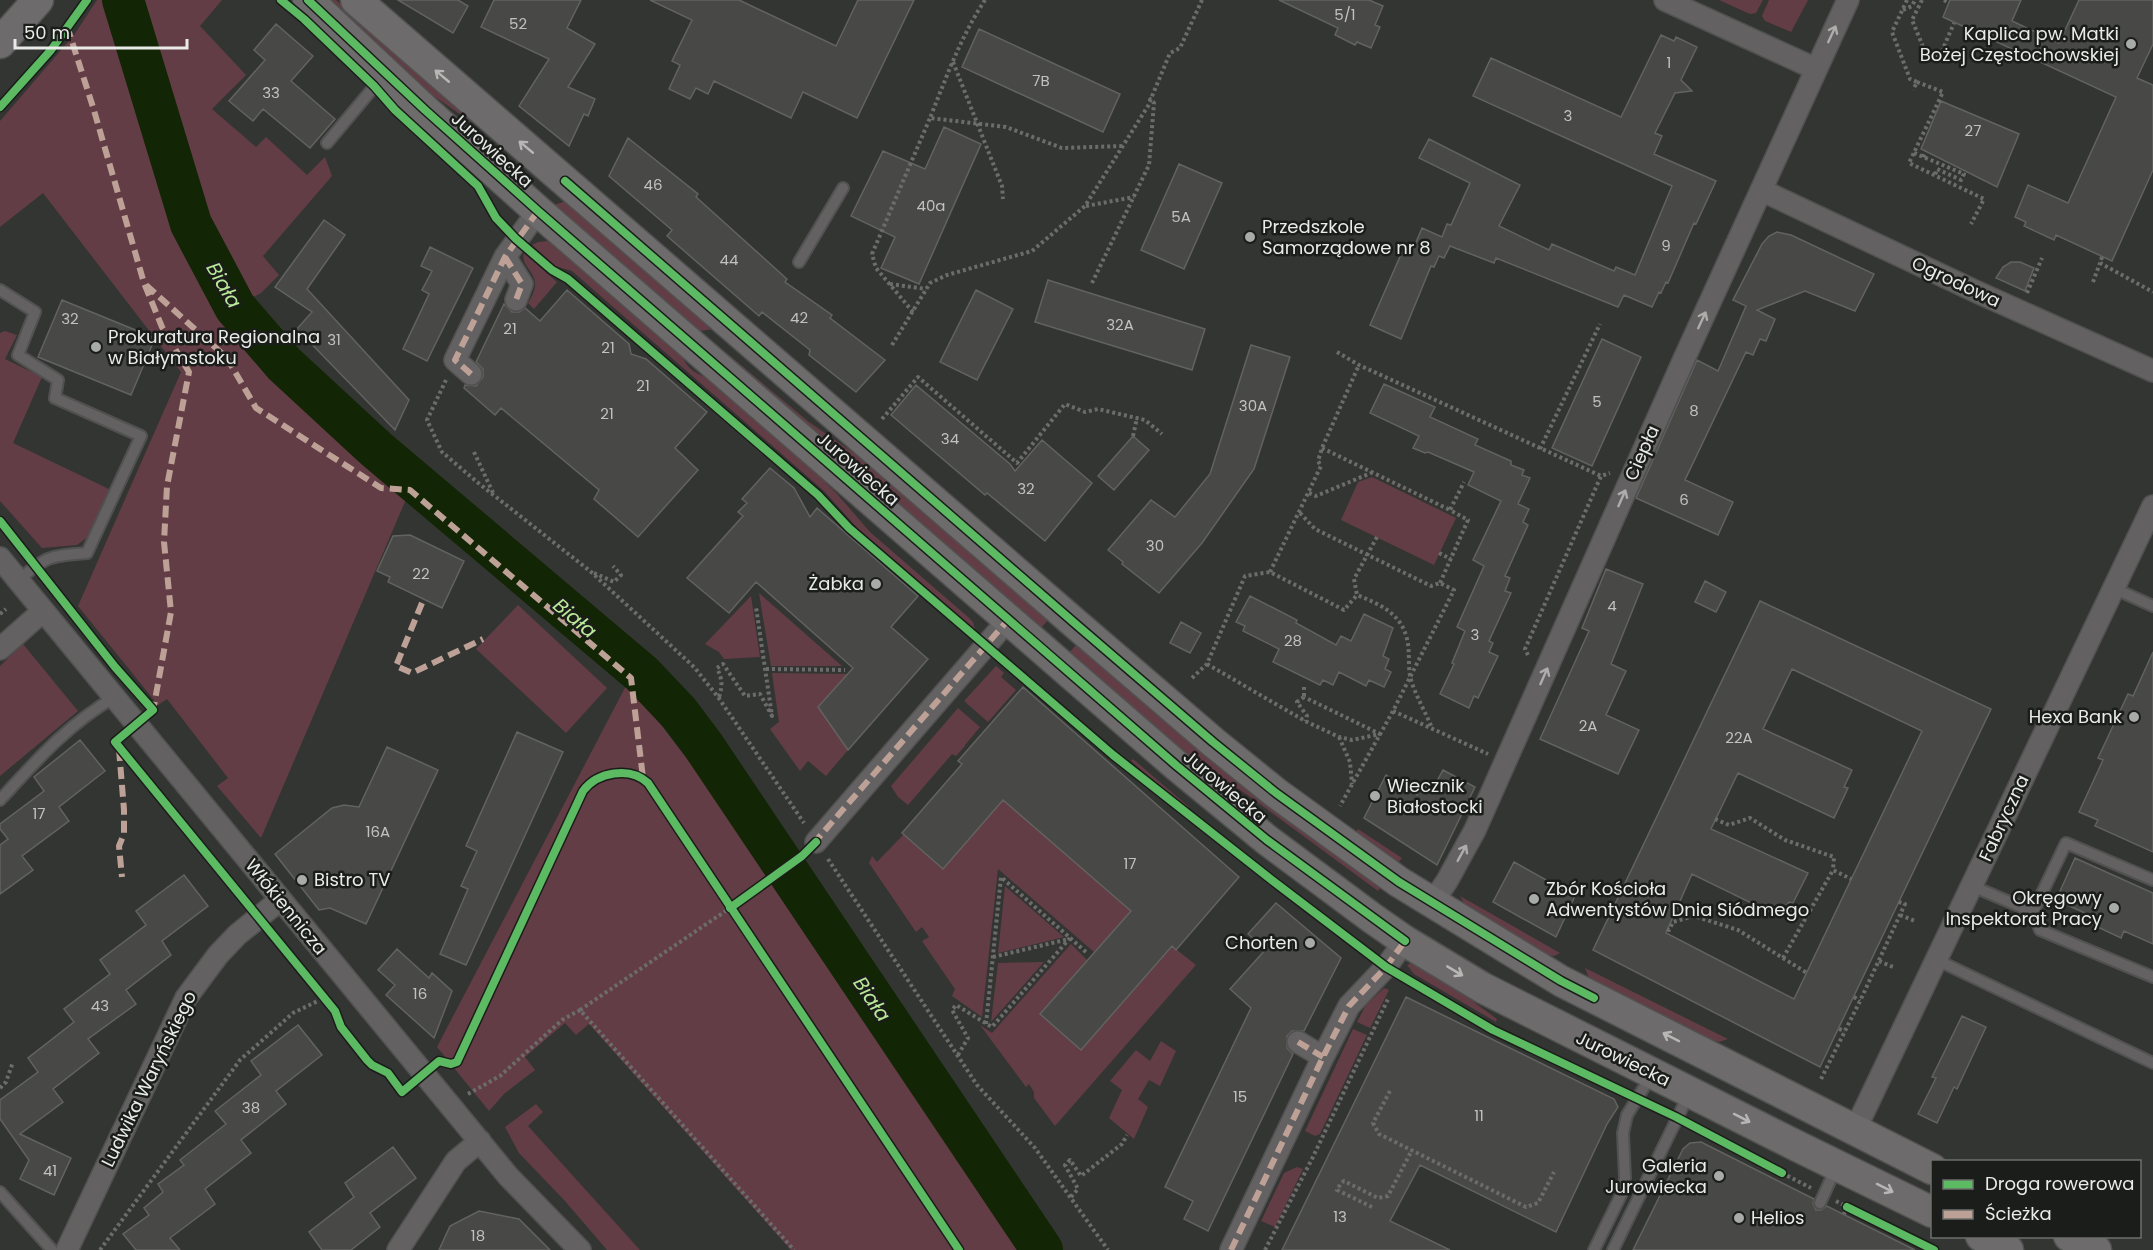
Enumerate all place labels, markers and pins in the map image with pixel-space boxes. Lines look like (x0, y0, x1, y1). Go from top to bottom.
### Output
place label: Kaplica pw. Matki Bożej Częstochowskiej (1920, 21, 2119, 67)
marker: Kaplica pw. Matki Bożej Częstochowskiej (2124, 37, 2138, 51)
place label: Przedszkole Samorządowe nr 8 (1262, 214, 1431, 260)
marker: Przedszkole Samorządowe nr 8 (1243, 230, 1257, 244)
place label: Prokuratura Regionalna w Białymstoku (108, 324, 320, 370)
marker: Prokuratura Regionalna w Białymstoku (89, 340, 103, 354)
place label: Żabka (808, 571, 864, 596)
marker: Żabka (869, 577, 883, 591)
place label: Hexa Bank (2029, 704, 2123, 729)
marker: Hexa Bank (2127, 710, 2141, 724)
place label: Wiecznik Białostocki (1387, 773, 1483, 819)
marker: Wiecznik Białostocki (1368, 789, 1382, 803)
place label: Bistro TV (314, 867, 390, 892)
marker: Bistro TV (295, 873, 309, 887)
place label: Zbór Kościoła Adwentystów Dnia Siódmego (1546, 876, 1809, 922)
place label: Okręgowy Inspektorat Pracy (1945, 885, 2102, 931)
marker: Zbór Kościoła Adwentystów Dnia Siódmego (1527, 892, 1541, 906)
marker: Okręgowy Inspektorat Pracy (2107, 901, 2121, 915)
place label: Chorten (1225, 930, 1298, 955)
marker: Chorten (1303, 936, 1317, 950)
place label: Galeria Jurowiecka (1605, 1153, 1707, 1199)
marker: Galeria Jurowiecka (1712, 1169, 1726, 1183)
place label: Helios (1751, 1205, 1804, 1230)
marker: Helios (1732, 1211, 1746, 1225)

